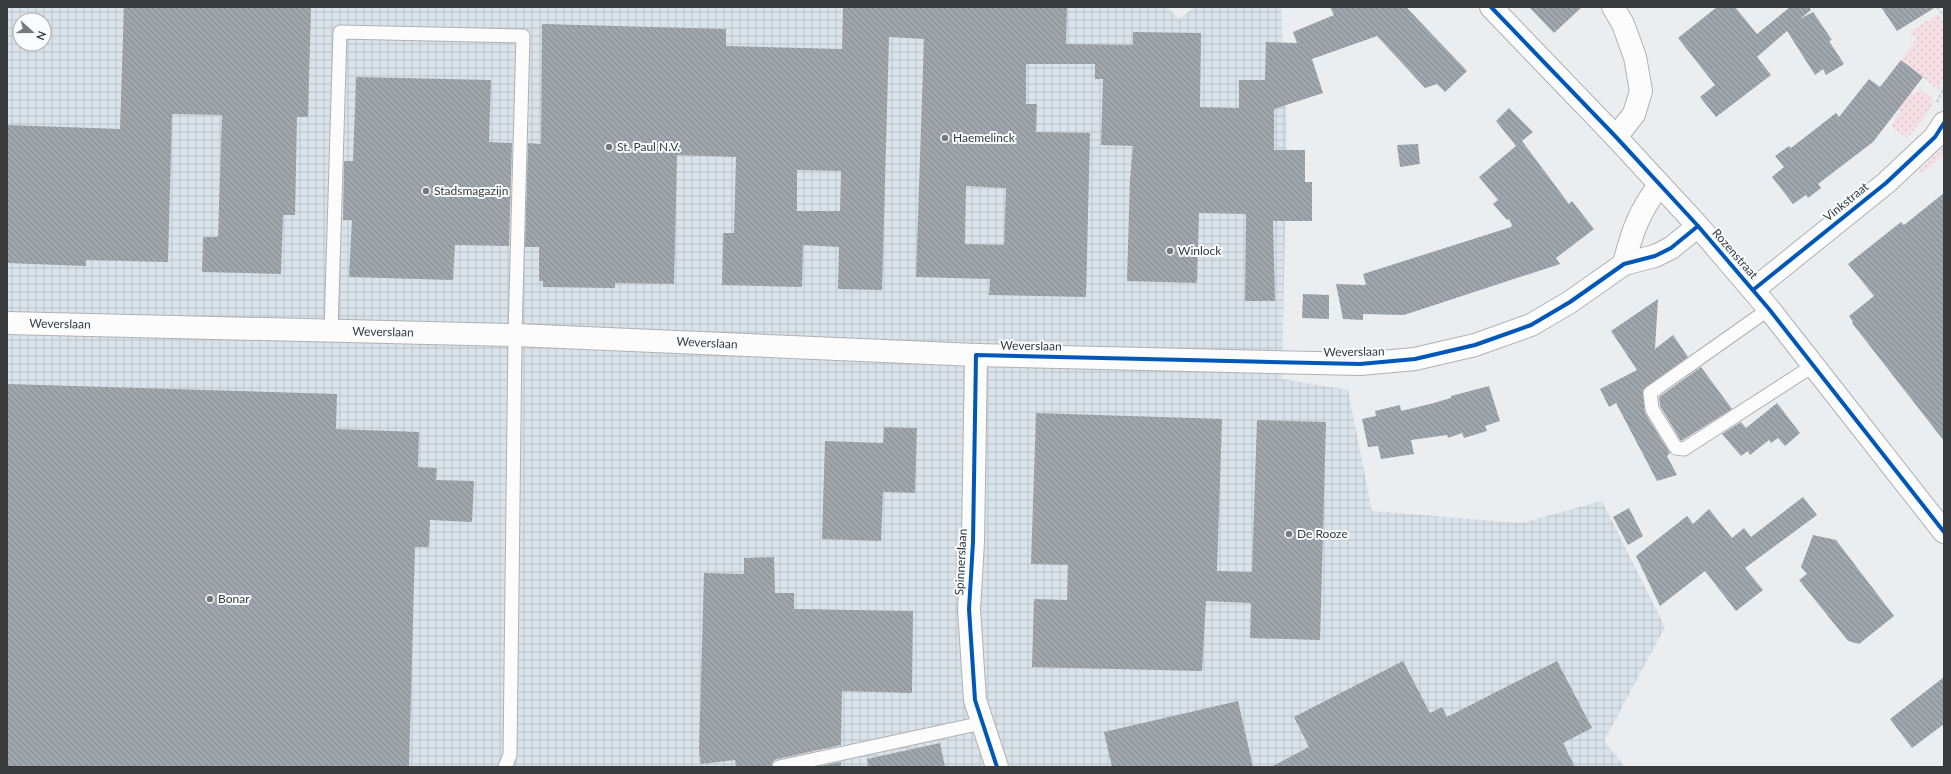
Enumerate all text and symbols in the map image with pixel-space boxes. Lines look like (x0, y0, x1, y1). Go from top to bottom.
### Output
north arrow (12, 12, 52, 52)
text: N (34, 29, 49, 42)
place label: Haemelinck (953, 130, 1016, 145)
marker: Haemelinck (940, 133, 950, 143)
place label: St. Paul N.V. (617, 139, 680, 154)
marker: St. Paul N.V. (604, 142, 614, 152)
street label: Vinkstraat (1820, 178, 1872, 224)
place label: Stadsmagazijn (434, 183, 508, 198)
marker: Stadsmagazijn (421, 186, 431, 196)
street label: Rozenstraat (1709, 225, 1762, 283)
place label: Winlock (1178, 243, 1222, 258)
marker: Winlock (1165, 246, 1175, 256)
street label: Weverslaan (29, 315, 91, 332)
street label: Weverslaan (352, 323, 414, 340)
street label: Weverslaan (676, 333, 738, 352)
street label: Weverslaan (1000, 337, 1062, 354)
street label: Weverslaan (1323, 343, 1385, 360)
place label: De Rooze (1297, 526, 1348, 541)
street label: Spinnerslaan (951, 528, 970, 596)
marker: De Rooze (1284, 529, 1294, 539)
place label: Bonar (218, 591, 250, 606)
marker: Bonar (205, 594, 215, 604)

